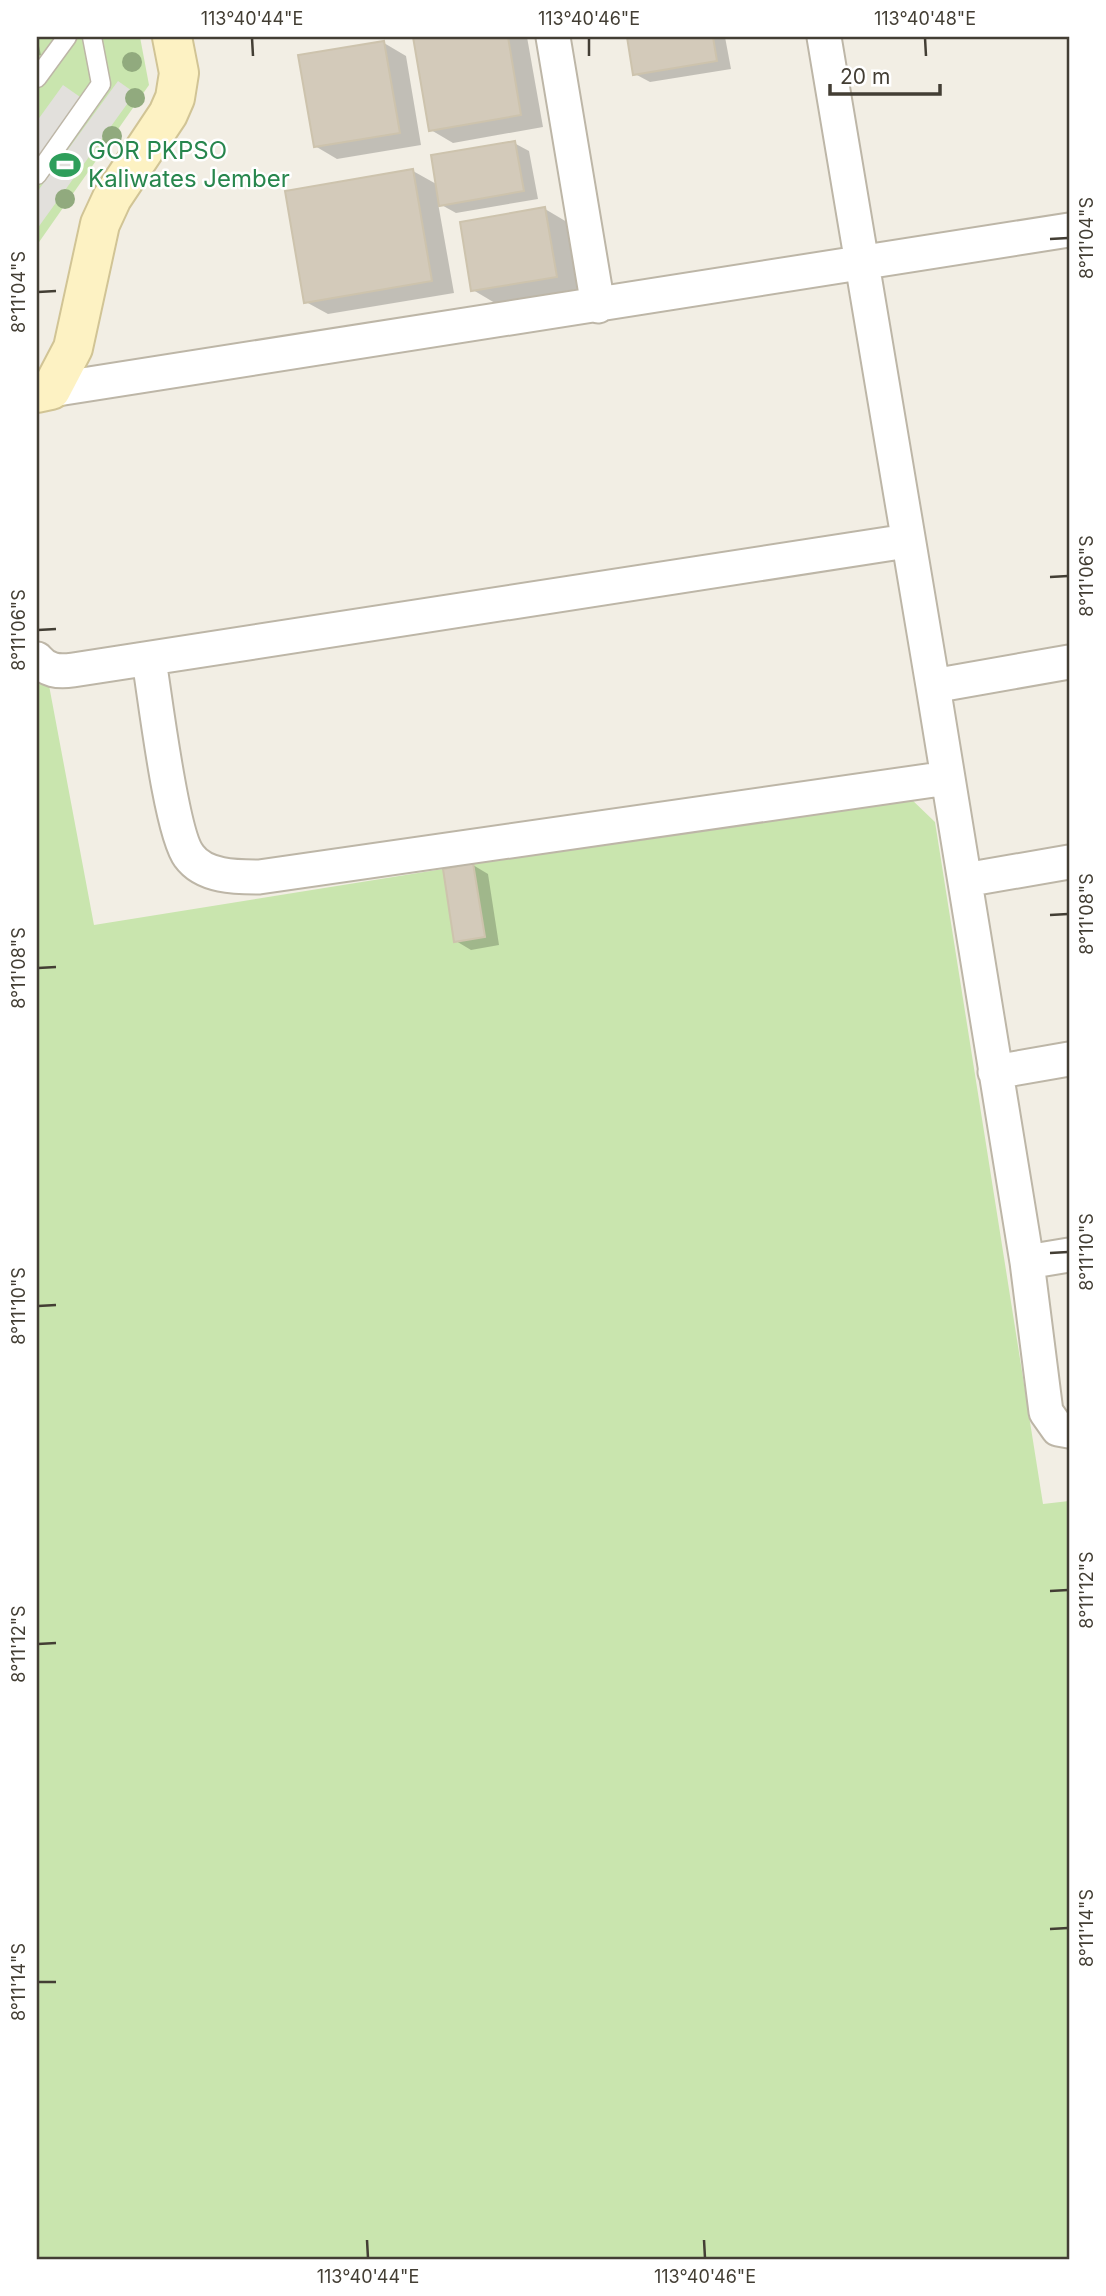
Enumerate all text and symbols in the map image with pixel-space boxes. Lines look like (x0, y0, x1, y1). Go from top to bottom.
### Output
text: 113°40'44"E (201, 8, 303, 29)
text: 113°40'46"E (538, 8, 640, 29)
text: 113°40'48"E (874, 8, 976, 29)
scale bar (830, 52, 940, 96)
text: 20 m (840, 64, 890, 89)
place label: GOR PKPSO Kaliwates Jember (88, 136, 290, 193)
sports icon: GOR PKPSO Kaliwates Jember (48, 148, 82, 182)
text: 8°11'04"S (1076, 197, 1097, 279)
text: 8°11'04"S (8, 251, 29, 333)
text: 8°11'06"S (1076, 535, 1097, 617)
text: 8°11'06"S (8, 589, 29, 671)
text: 8°11'08"S (1076, 873, 1097, 955)
text: 8°11'08"S (8, 927, 29, 1009)
text: 8°11'10"S (1076, 1213, 1097, 1291)
text: 8°11'10"S (8, 1267, 29, 1345)
text: 8°11'12"S (1076, 1551, 1097, 1629)
text: 8°11'12"S (8, 1605, 29, 1683)
text: 8°11'14"S (1076, 1889, 1097, 1967)
text: 8°11'14"S (8, 1943, 29, 2021)
text: 113°40'44"E (317, 2266, 419, 2287)
text: 113°40'46"E (654, 2266, 756, 2287)

